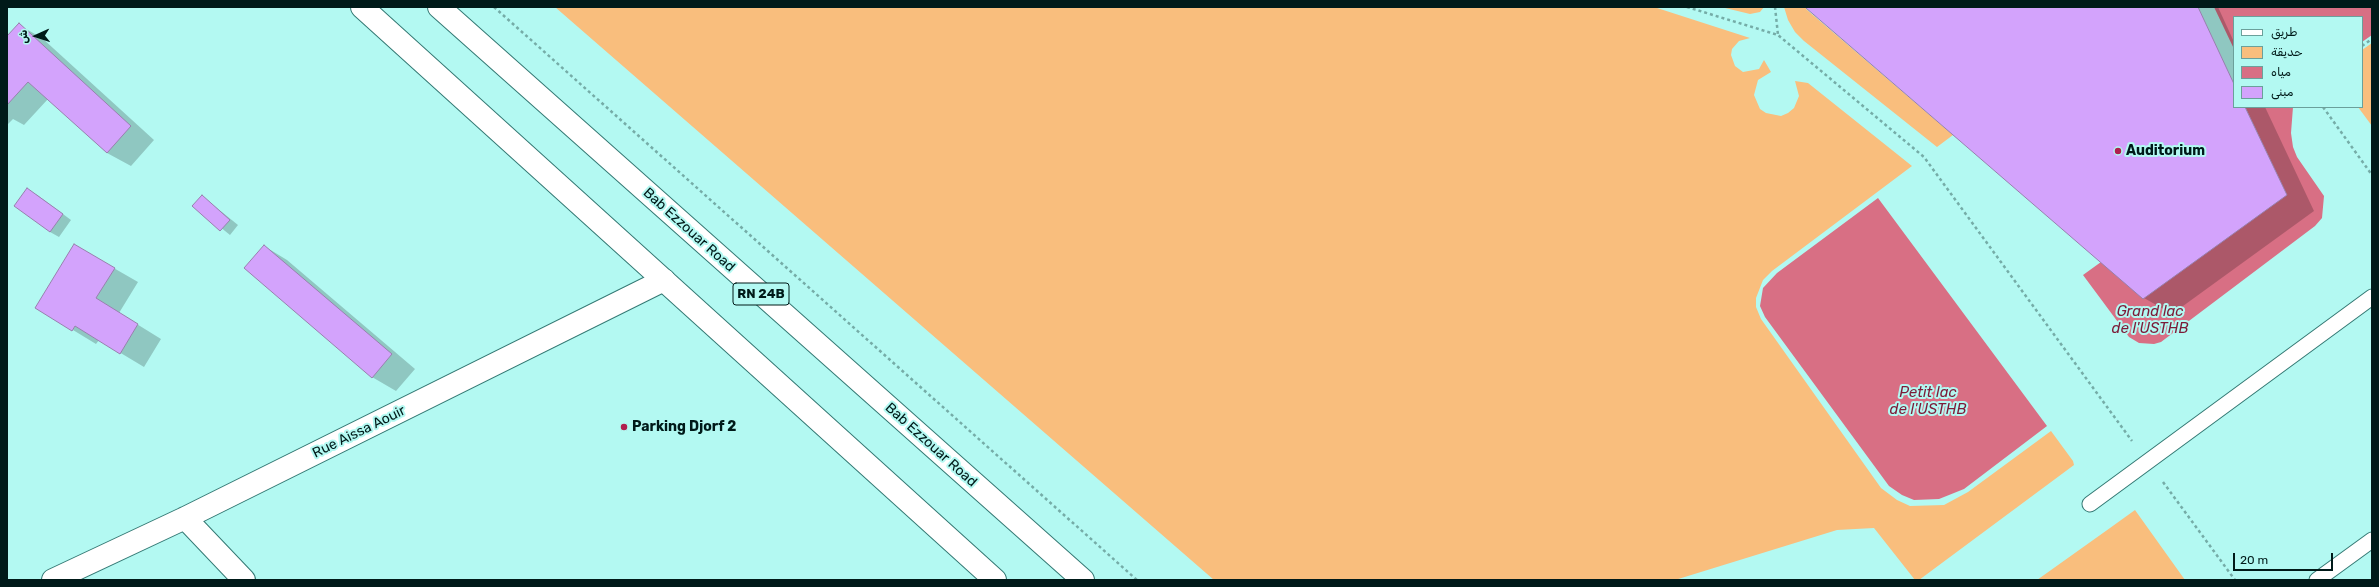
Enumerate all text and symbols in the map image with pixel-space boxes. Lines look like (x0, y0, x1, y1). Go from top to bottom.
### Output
north arrow (16, 16, 56, 56)
legend (2233, 16, 2363, 108)
text: طريق (2271, 25, 2297, 39)
text: ش (17, 29, 30, 44)
text: حديقة (2271, 45, 2303, 59)
text: مياه (2271, 65, 2291, 79)
text: مبنى (2271, 85, 2293, 99)
place label: Auditorium (2126, 143, 2205, 159)
marker: Auditorium (2113, 146, 2123, 156)
street label: Bab Ezzouar Road (640, 184, 738, 276)
road number: RN 24B (733, 283, 789, 305)
water label: Grand lac de l'USTHB (2112, 303, 2188, 338)
water label: Petit lac de l'USTHB (1890, 384, 1966, 419)
street label: Bab Ezzouar Road (882, 399, 980, 491)
street label: Rue Aissa Aouir (310, 402, 408, 462)
place label: Parking Djorf 2 (632, 419, 736, 435)
marker: Parking Djorf 2 (619, 422, 629, 432)
scale bar (2235, 545, 2335, 571)
text: 20 m (2240, 553, 2268, 567)

